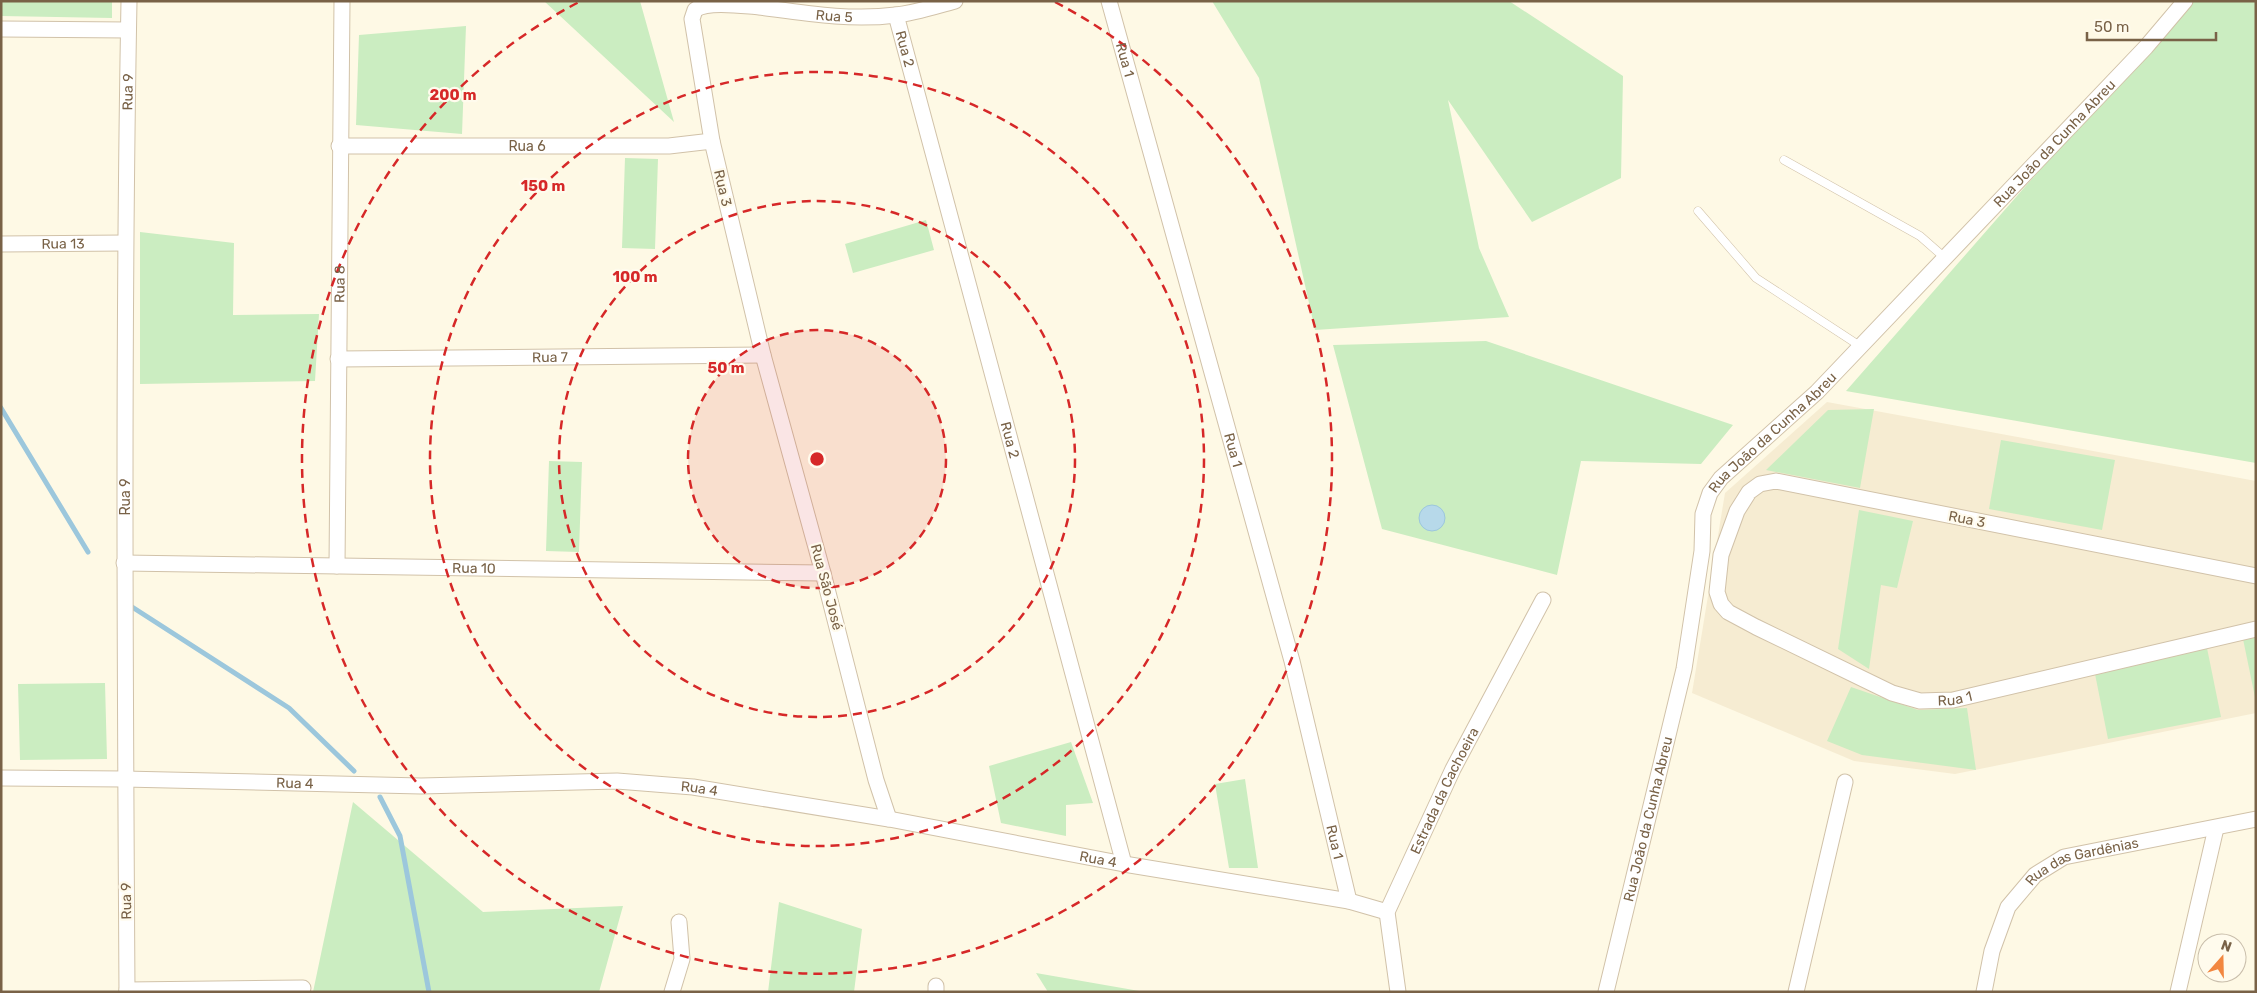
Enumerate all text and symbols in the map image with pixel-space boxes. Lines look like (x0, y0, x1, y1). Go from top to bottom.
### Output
street label: Rua 5 (815, 6, 853, 26)
scale bar (2087, 10, 2216, 42)
text: 50 m (2094, 18, 2129, 36)
street label: Rua 2 (892, 29, 918, 69)
street label: Rua 1 (1112, 41, 1138, 79)
street label: Rua 9 (119, 73, 137, 111)
street label: Rua João da Cunha Abreu (1990, 77, 2119, 211)
text: 200 m (429, 86, 477, 104)
street label: Rua 6 (508, 138, 546, 155)
street label: Rua 3 (710, 168, 735, 208)
text: 150 m (521, 177, 565, 195)
street label: Rua 13 (41, 235, 85, 253)
street label: Rua 8 (331, 265, 349, 303)
text: 100 m (613, 268, 657, 286)
street label: Rua 7 (532, 349, 568, 366)
text: 50 m (708, 359, 744, 377)
street label: Rua João da Cunha Abreu (1705, 369, 1840, 496)
street label: Rua 2 (997, 420, 1023, 460)
street label: Rua 1 (1220, 431, 1246, 469)
centre of rings (808, 450, 826, 468)
street label: Rua 9 (117, 478, 134, 516)
street label: Rua 3 (1947, 508, 1987, 531)
street label: Rua São José (807, 542, 846, 632)
street label: Rua 10 (452, 560, 496, 577)
street label: Rua 1 (1937, 688, 1974, 709)
street label: Estrada da Cachoeira (1407, 725, 1483, 857)
street label: Rua João da Cunha Abreu (1620, 735, 1676, 903)
street label: Rua 4 (276, 775, 314, 792)
street label: Rua 4 (680, 778, 720, 800)
street label: Rua 1 (1322, 823, 1347, 861)
street label: Rua das Gardênias (2022, 834, 2140, 889)
street label: Rua 4 (1078, 848, 1118, 871)
street label: Rua 9 (118, 882, 135, 920)
north arrow (2197, 933, 2247, 983)
text: N (2219, 937, 2234, 956)

